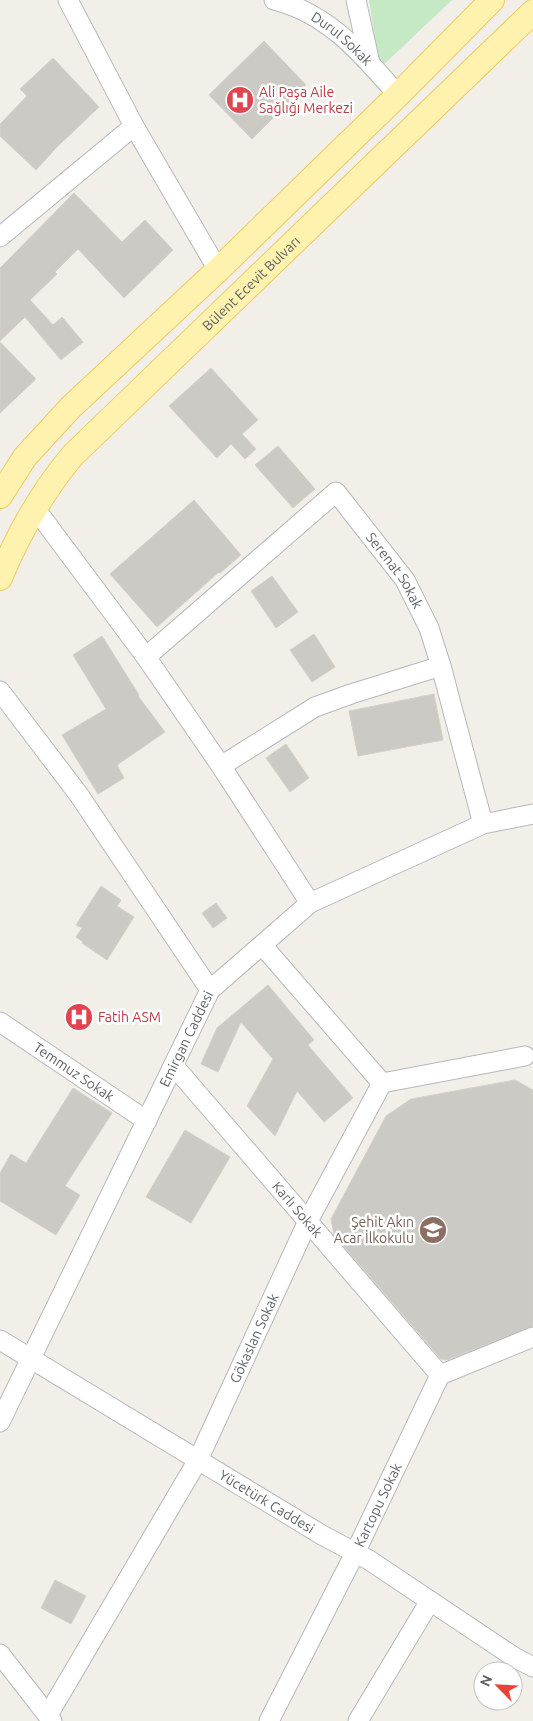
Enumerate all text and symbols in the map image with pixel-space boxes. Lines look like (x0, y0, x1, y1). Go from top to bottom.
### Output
street label: Durul Sokak (308, 8, 376, 69)
place label: Ali Paşa Aile Sağlığı Merkezi (259, 84, 353, 116)
hospital icon: Ali Paşa Aile Sağlığı Merkezi (225, 85, 255, 115)
street label: Bülent Ecevit Bulvarı (199, 233, 303, 334)
street label: Serenat Sokak (363, 529, 426, 611)
street label: Emirgan Caddesi (156, 988, 216, 1089)
hospital icon: Fatih ASM (64, 1002, 94, 1032)
place label: Fatih ASM (98, 1009, 161, 1025)
street label: Temmuz Sokak (31, 1039, 117, 1104)
street label: Karlı Sokak (269, 1178, 326, 1240)
place label: Şehit Akın Acar İlkokulu (334, 1214, 414, 1246)
school or university icon: Şehit Akın Acar İlkokulu (418, 1215, 448, 1245)
street label: Gökaslan Sokak (227, 1291, 282, 1385)
street label: Kartopu Sokak (351, 1460, 405, 1549)
street label: Yücetürk Caddesi (216, 1467, 317, 1537)
north arrow (473, 1661, 523, 1711)
text: N (477, 1673, 496, 1689)

